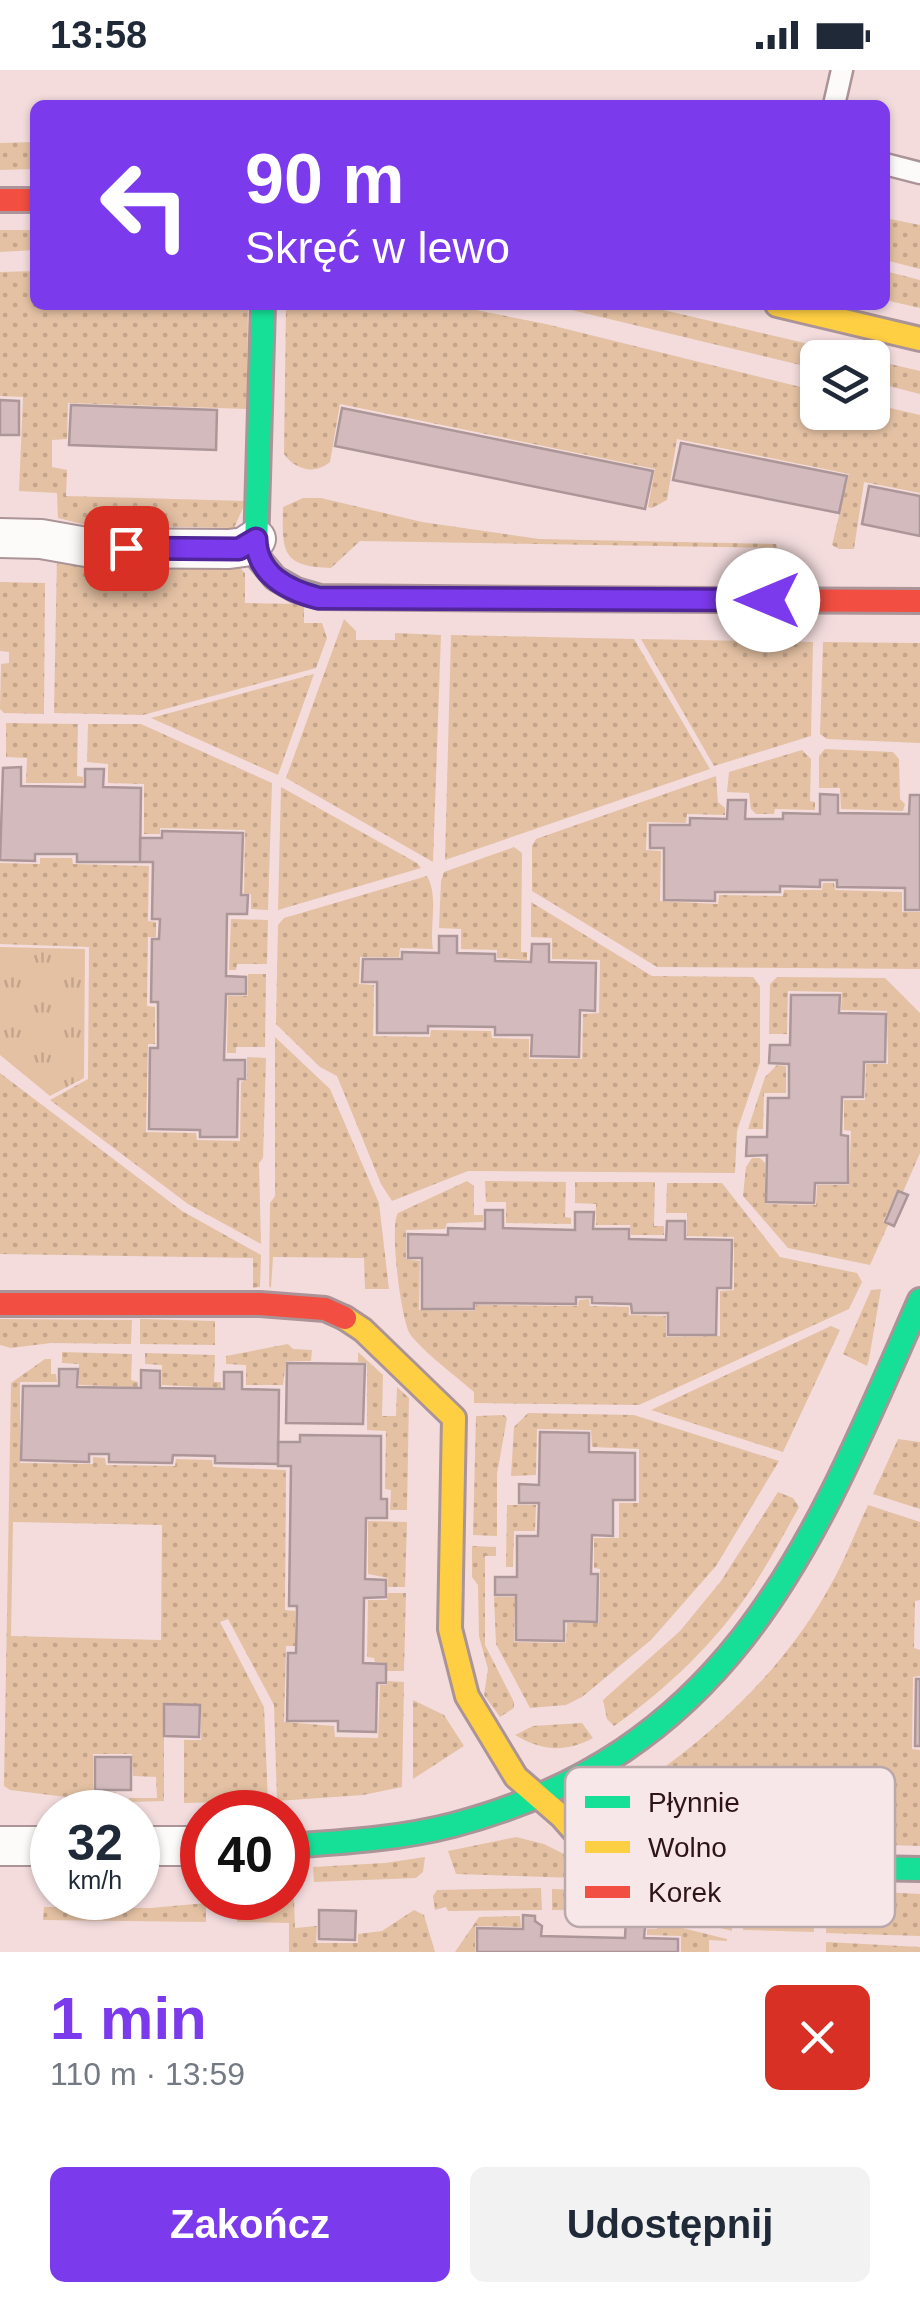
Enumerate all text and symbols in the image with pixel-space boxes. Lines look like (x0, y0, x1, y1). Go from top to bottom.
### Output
text: 13:58 (50, 14, 147, 56)
icon: left (80, 140, 210, 270)
text: 90 m (245, 140, 405, 218)
text: Skręć w lewo (245, 222, 510, 273)
map controls (800, 340, 890, 430)
button: layers (800, 340, 890, 430)
pin (84, 506, 169, 591)
icon: arrive (99, 521, 154, 576)
position arrow (716, 548, 820, 652)
legend (565, 1767, 895, 1927)
text: Płynnie (648, 1787, 740, 1818)
speed limit sign: 40 (180, 1790, 310, 1920)
text: 32 (67, 1815, 123, 1871)
text: Wolno (648, 1832, 727, 1863)
text: km/h (68, 1866, 122, 1894)
text: Korek (648, 1877, 722, 1908)
text: 1 min (50, 1985, 207, 2052)
button: close (765, 1985, 870, 2090)
text: 110 m · 13:59 (50, 2056, 245, 2092)
button: Zakończ (50, 2167, 450, 2282)
button: Udostępnij (470, 2167, 870, 2282)

